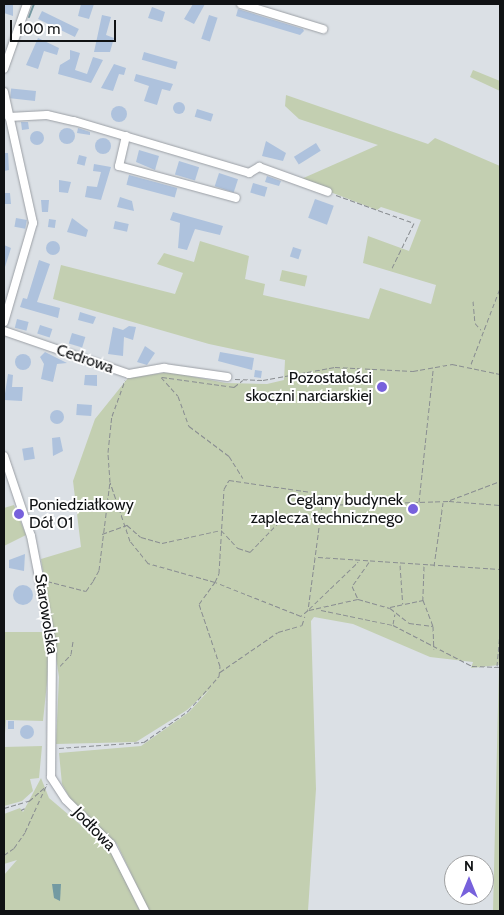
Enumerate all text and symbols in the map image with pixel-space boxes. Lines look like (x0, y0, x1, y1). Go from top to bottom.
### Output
scale bar (12, 10, 119, 42)
text: 100 m (18, 20, 60, 38)
street label: Cedrowa (54, 340, 116, 378)
place label: Pozostałości skoczni narciarskiej (245, 368, 372, 406)
marker: Pozostałości skoczni narciarskiej (376, 381, 388, 393)
place label: Ceglany budynek zaplecza technicznego (250, 490, 403, 528)
place label: Poniedziałkowy Dół 01 (29, 495, 134, 533)
marker: Ceglany budynek zaplecza technicznego (407, 503, 419, 515)
marker: Poniedziałkowy Dół 01 (13, 508, 25, 520)
street label: Starowolska (30, 572, 62, 656)
street label: Jodłowa (69, 803, 119, 855)
north arrow (444, 855, 494, 905)
text: N (464, 857, 474, 875)

